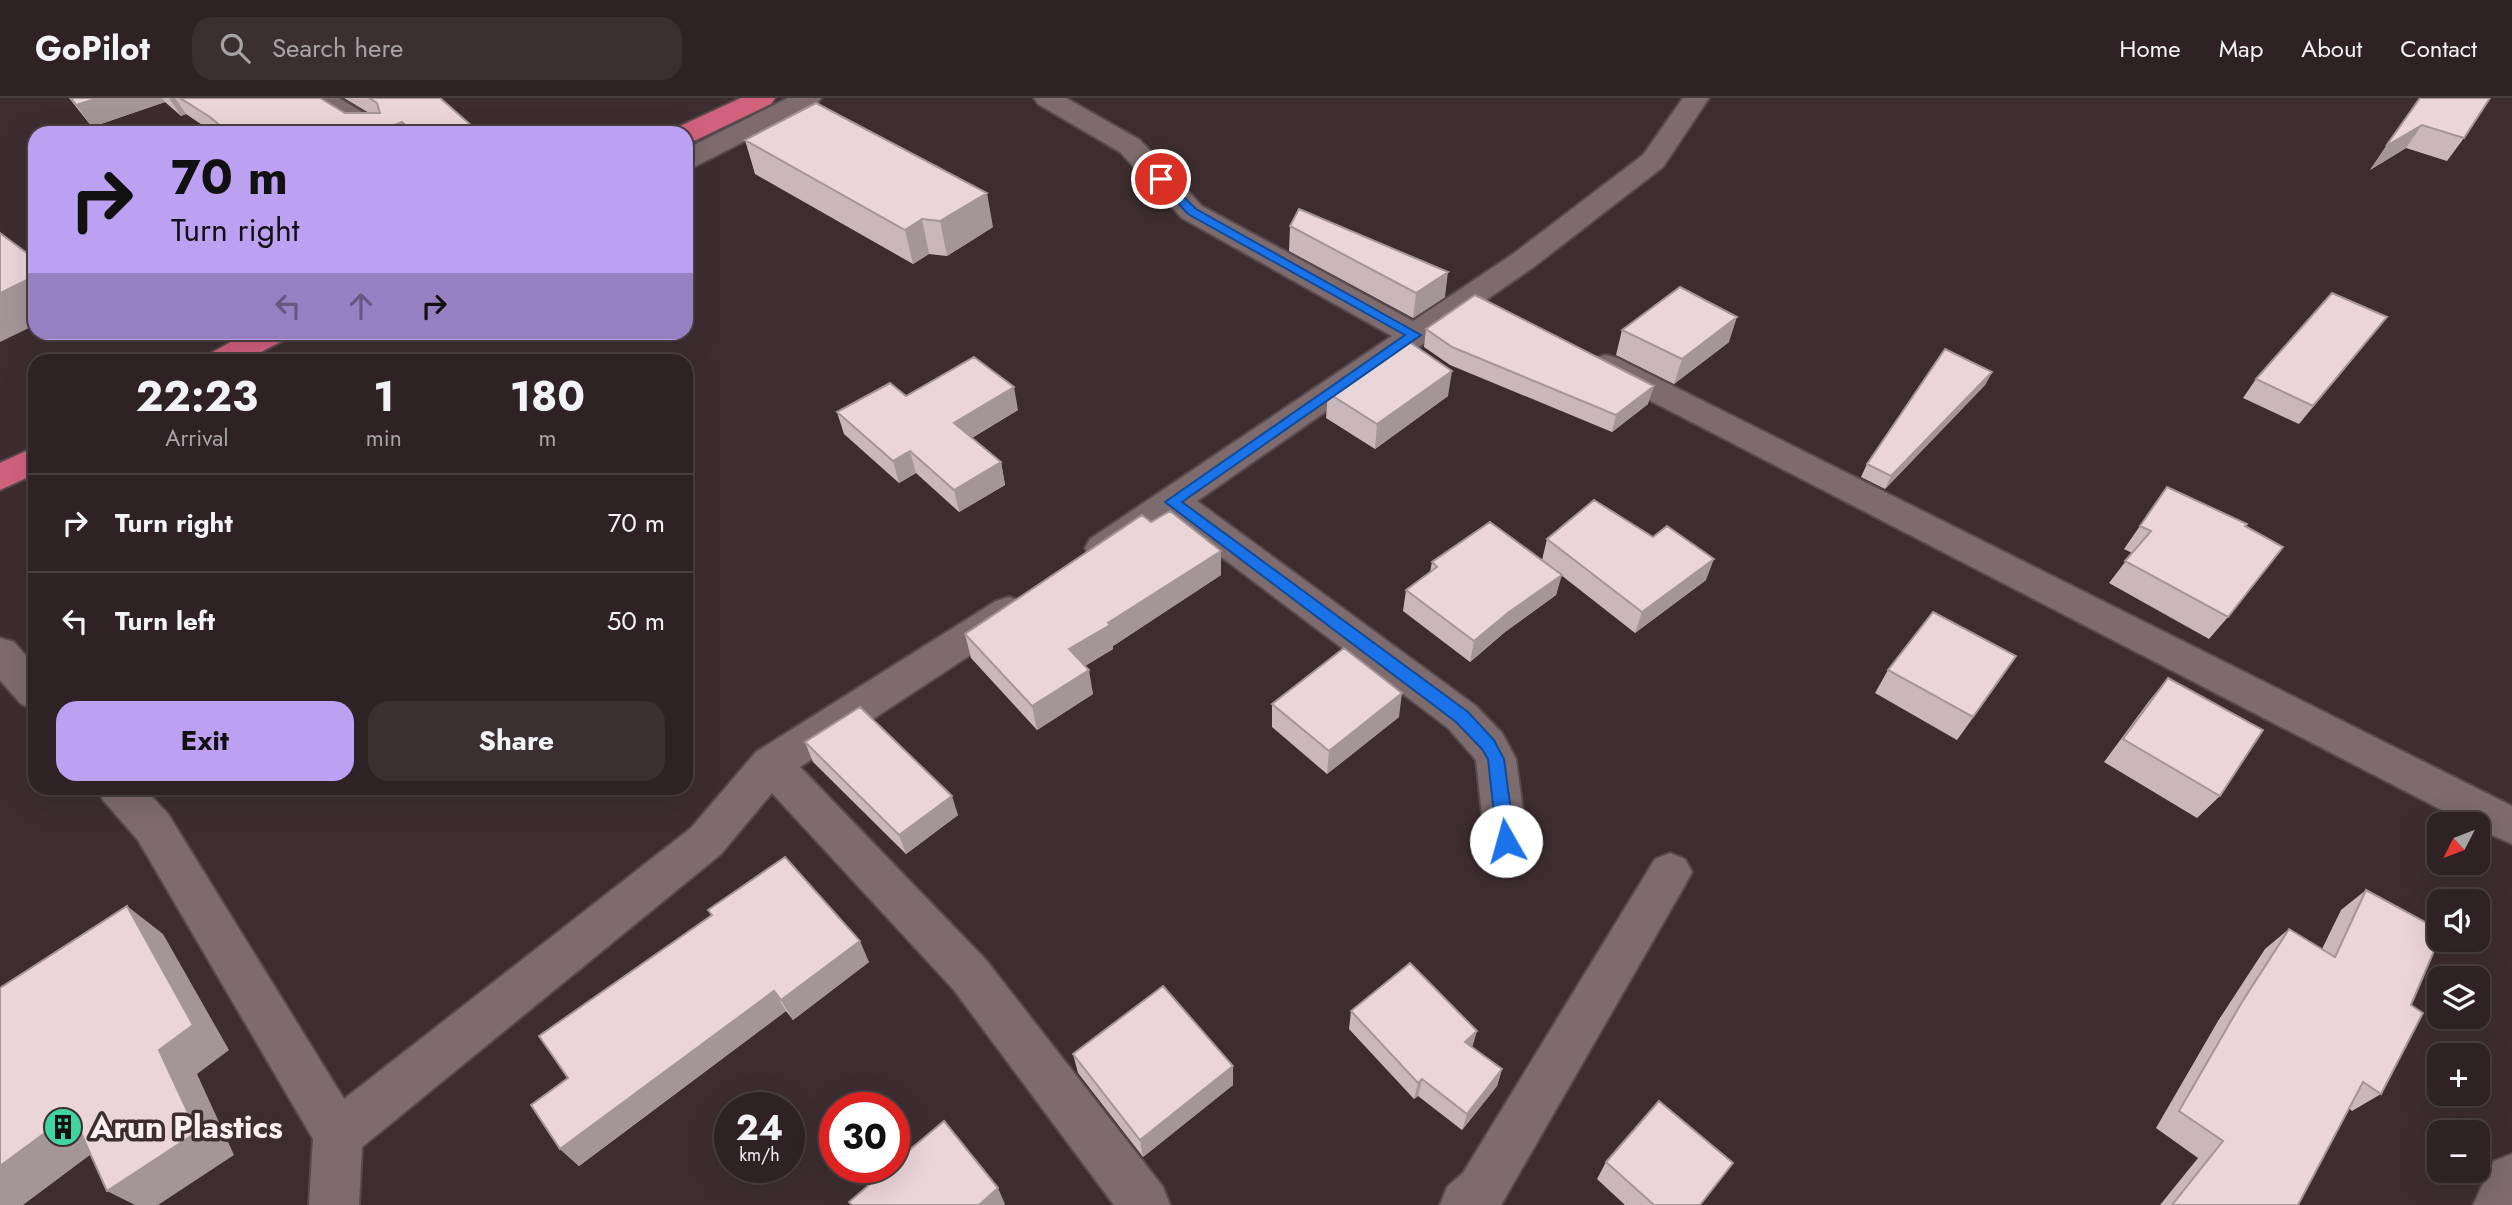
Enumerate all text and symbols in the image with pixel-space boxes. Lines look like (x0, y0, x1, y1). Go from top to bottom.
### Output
search box (192, 17, 682, 80)
text: GoPilot (35, 25, 150, 72)
icon: search (216, 29, 254, 67)
text: Search here (272, 29, 403, 67)
text: Home (2119, 31, 2181, 66)
text: Map (2219, 31, 2263, 66)
text: About (2301, 31, 2362, 66)
text: Contact (2400, 31, 2477, 66)
text: 70 m (171, 142, 288, 212)
pin (1131, 149, 1191, 209)
icon: right (56, 154, 147, 245)
icon: arrive (1142, 160, 1180, 198)
text: Turn right (171, 207, 300, 253)
icon: left (269, 287, 307, 325)
icon: ahead (342, 287, 380, 325)
icon: right (415, 287, 453, 325)
text: 22:23 (136, 366, 258, 427)
text: 1 (373, 366, 395, 427)
text: 180 (510, 366, 585, 427)
text: Arrival (165, 421, 229, 455)
text: min (366, 421, 402, 455)
text: m (538, 421, 556, 455)
icon: right (56, 504, 94, 542)
text: Turn right (115, 504, 233, 542)
text: 70 m (608, 504, 665, 542)
icon: left (56, 602, 94, 640)
text: Turn left (115, 602, 215, 640)
text: 50 m (607, 602, 665, 640)
button: Exit (56, 701, 354, 781)
button: Share (368, 701, 665, 781)
position arrow (1469, 804, 1543, 878)
north arrow (2427, 812, 2490, 875)
map controls (2427, 812, 2490, 1183)
button: sound (2427, 889, 2490, 952)
button: layers (2427, 966, 2490, 1029)
button: + (2427, 1043, 2490, 1106)
speed limit sign: 30 (819, 1092, 910, 1183)
text: 24 (736, 1103, 783, 1153)
place label: Arun Plastics (89, 1104, 283, 1150)
building icon: Arun Plastics (42, 1106, 84, 1148)
button: − (2427, 1120, 2490, 1183)
text: km/h (739, 1142, 780, 1168)

